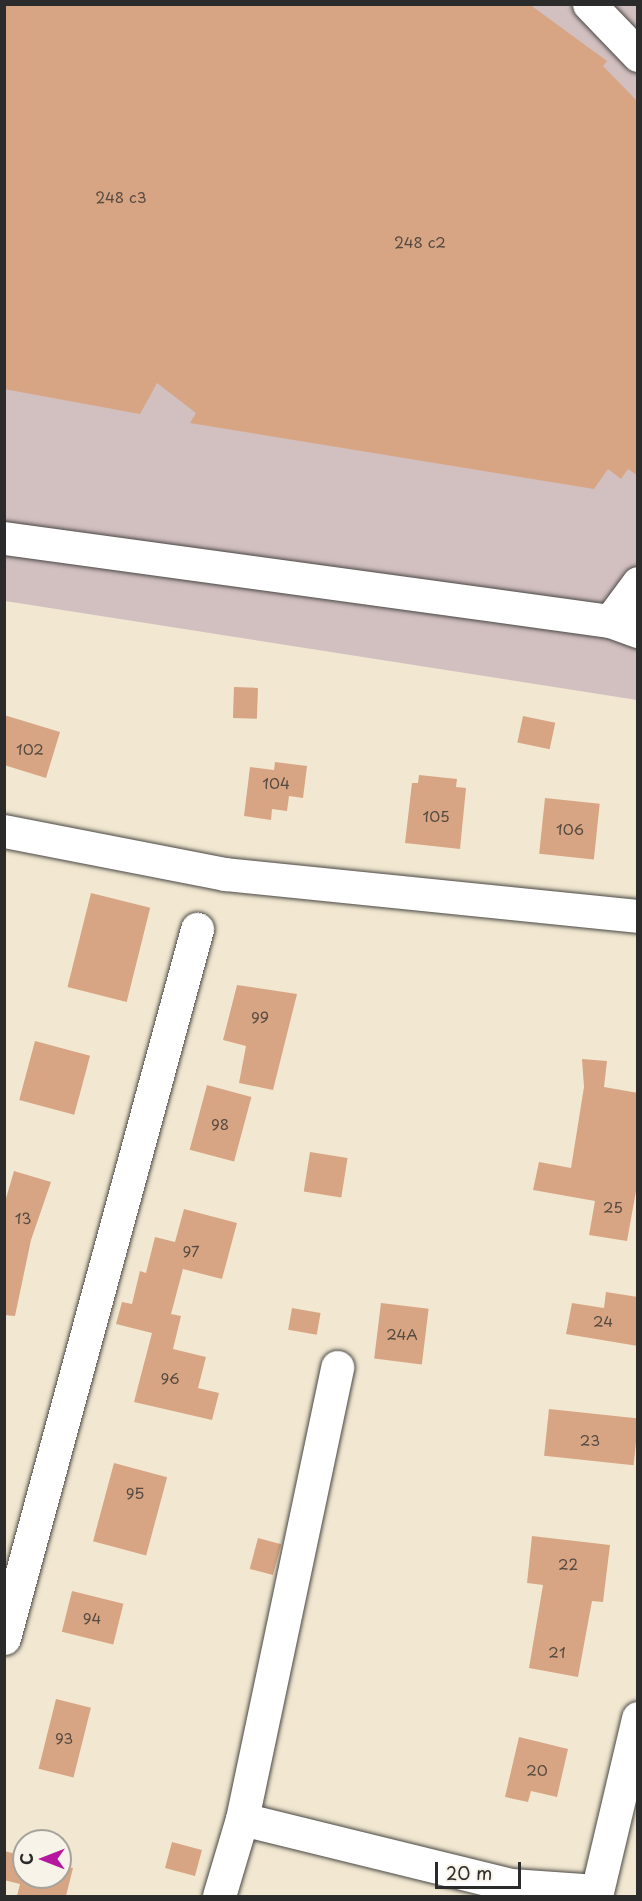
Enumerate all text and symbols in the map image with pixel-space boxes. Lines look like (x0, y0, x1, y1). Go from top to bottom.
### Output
house number: 248 с3 (95, 188, 147, 206)
house number: 248 с2 (393, 233, 447, 251)
house number: 102 (16, 740, 44, 758)
house number: 104 (262, 774, 290, 792)
house number: 105 (422, 807, 450, 825)
house number: 106 (556, 820, 584, 838)
house number: 99 (251, 1008, 269, 1026)
house number: 98 (211, 1115, 229, 1133)
house number: 25 (603, 1198, 623, 1216)
house number: 13 (15, 1209, 31, 1227)
house number: 97 (182, 1242, 200, 1260)
house number: 24 (593, 1312, 613, 1330)
house number: 24А (386, 1325, 418, 1343)
house number: 96 (161, 1369, 179, 1387)
house number: 23 (580, 1431, 600, 1449)
house number: 95 (126, 1484, 144, 1502)
house number: 22 (558, 1555, 578, 1573)
house number: 94 (83, 1609, 101, 1627)
house number: 21 (548, 1643, 566, 1661)
house number: 93 (55, 1729, 73, 1747)
house number: 20 (526, 1761, 548, 1779)
north arrow (12, 1829, 72, 1889)
scale bar (438, 1850, 524, 1888)
text: С (14, 1853, 38, 1865)
text: 20 m (446, 1859, 492, 1886)

